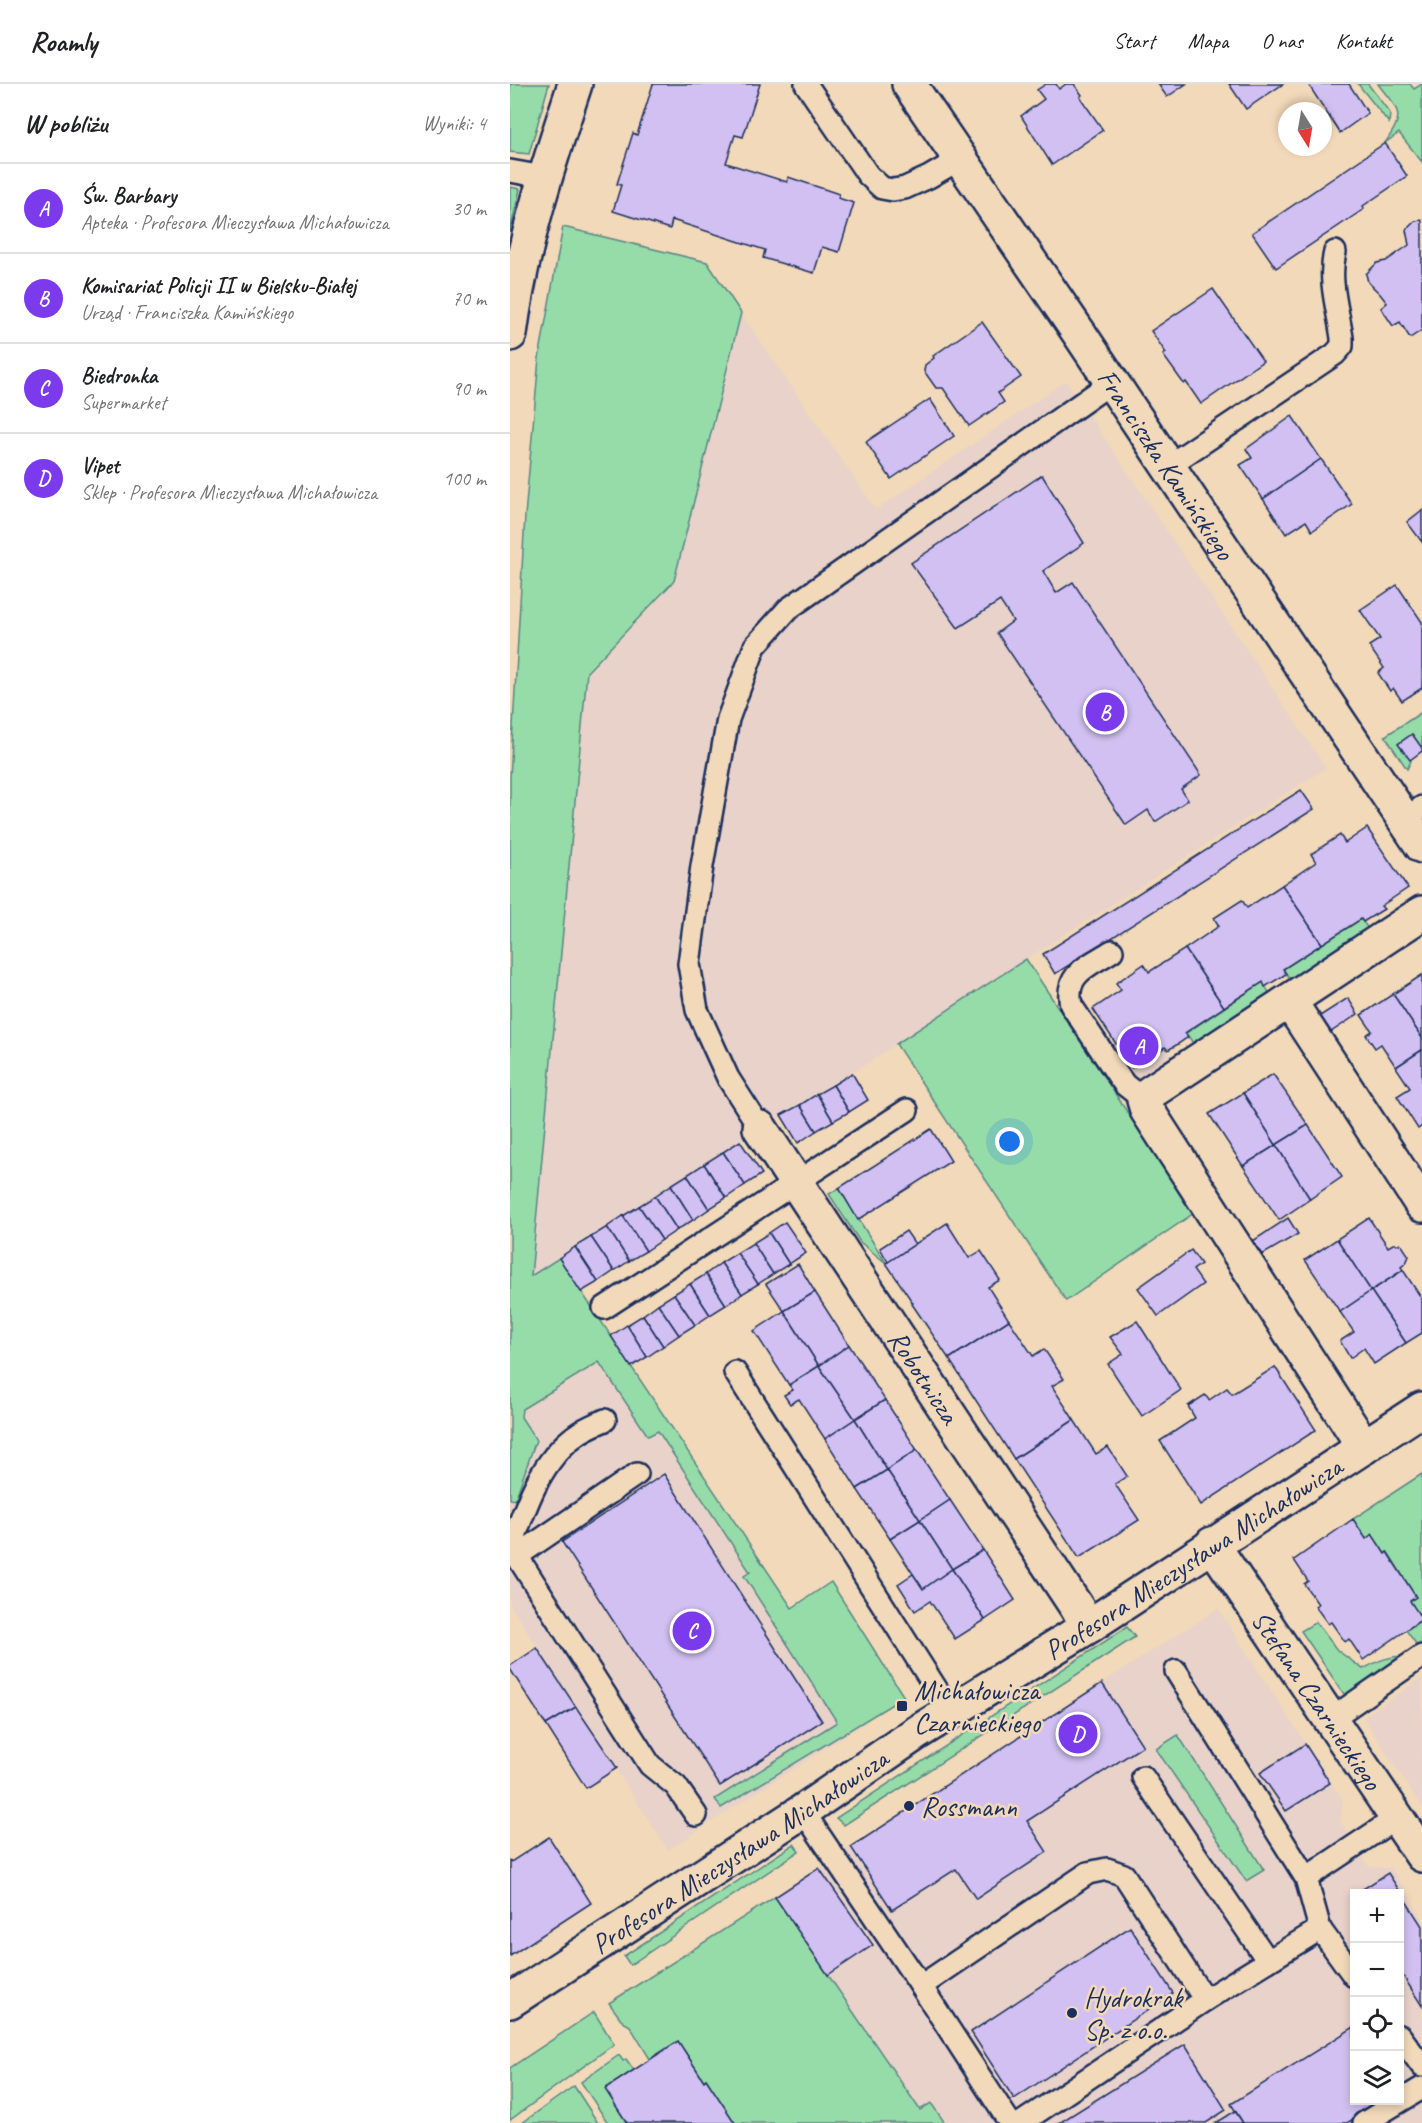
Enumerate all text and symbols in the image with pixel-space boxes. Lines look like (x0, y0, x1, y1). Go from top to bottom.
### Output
text: Roamly (30, 24, 97, 59)
text: Start (1114, 28, 1155, 54)
text: Mapa (1188, 28, 1228, 54)
text: O nas (1261, 28, 1303, 54)
text: Kontakt (1336, 28, 1392, 54)
north arrow (1278, 102, 1332, 156)
text: W pobliżu (24, 107, 107, 140)
text: Wyniki: 4 (423, 111, 486, 136)
text: Św. Barbary (81, 182, 176, 210)
text: A (38, 196, 49, 221)
text: 30 m (452, 196, 486, 221)
text: Apteka · Profesora Mieczysława Michałowicza (81, 210, 389, 235)
text: Komisariat Policji II w Bielsku-Białej (81, 272, 356, 300)
text: B (38, 286, 49, 311)
text: 70 m (452, 286, 486, 311)
text: Urząd · Franciszka Kamińskiego (81, 300, 293, 325)
text: Biedronka (81, 362, 157, 390)
street label: Franciszka Kamińskiego (1090, 362, 1244, 568)
text: C (39, 376, 48, 401)
text: 90 m (452, 376, 486, 401)
text: Supermarket (81, 390, 166, 415)
text: Vipet (81, 452, 119, 480)
text: D (38, 466, 49, 491)
text: 100 m (443, 466, 486, 491)
text: Sklep · Profesora Mieczysława Michałowicza (81, 480, 377, 505)
pin: B (1086, 690, 1124, 734)
pin: A (1120, 1024, 1158, 1068)
your location (995, 1127, 1024, 1156)
street label: Robotnicza (881, 1323, 969, 1432)
street label: Profesora Mieczysława Michałowicza (1037, 1447, 1350, 1667)
street label: Stefana Czarnieckiego (1244, 1603, 1391, 1798)
pin: C (672, 1608, 711, 1654)
place label: Michałowicza Czarnieckiego (914, 1673, 1042, 1740)
marker: Michałowicza Czarnieckiego (895, 1699, 909, 1713)
pin: D (1058, 1712, 1098, 1756)
street label: Profesora Mieczysława Michałowicza (584, 1739, 896, 1961)
place label: Rossmann (921, 1789, 1017, 1824)
marker: Rossmann (902, 1799, 916, 1813)
map controls (1350, 1889, 1404, 2105)
button: + (1350, 1889, 1404, 1943)
button: − (1350, 1943, 1404, 1997)
place label: Hydrokrak Sp. z o.o. (1084, 1980, 1184, 2047)
button: locate (1350, 1997, 1404, 2051)
marker: Hydrokrak Sp. z o.o. (1065, 2006, 1079, 2020)
button: layers (1350, 2051, 1404, 2105)

